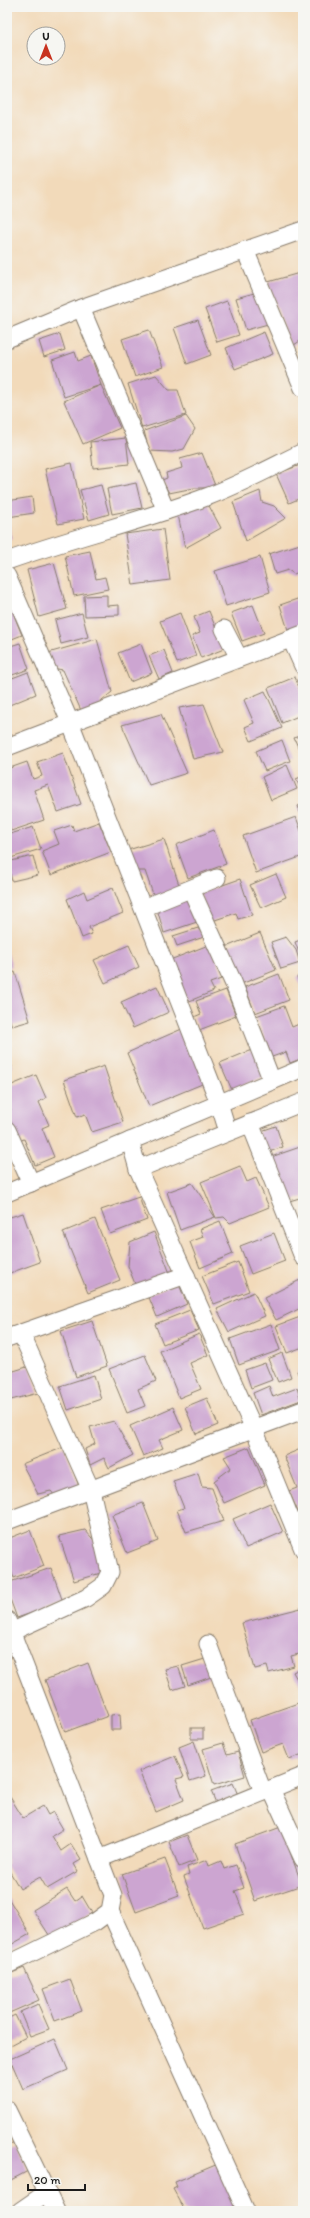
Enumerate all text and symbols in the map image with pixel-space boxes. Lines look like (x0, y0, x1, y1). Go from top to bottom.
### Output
north arrow (26, 26, 66, 66)
text: U (42, 30, 50, 43)
scale bar (28, 2166, 85, 2192)
text: 20 m (34, 2173, 61, 2187)

